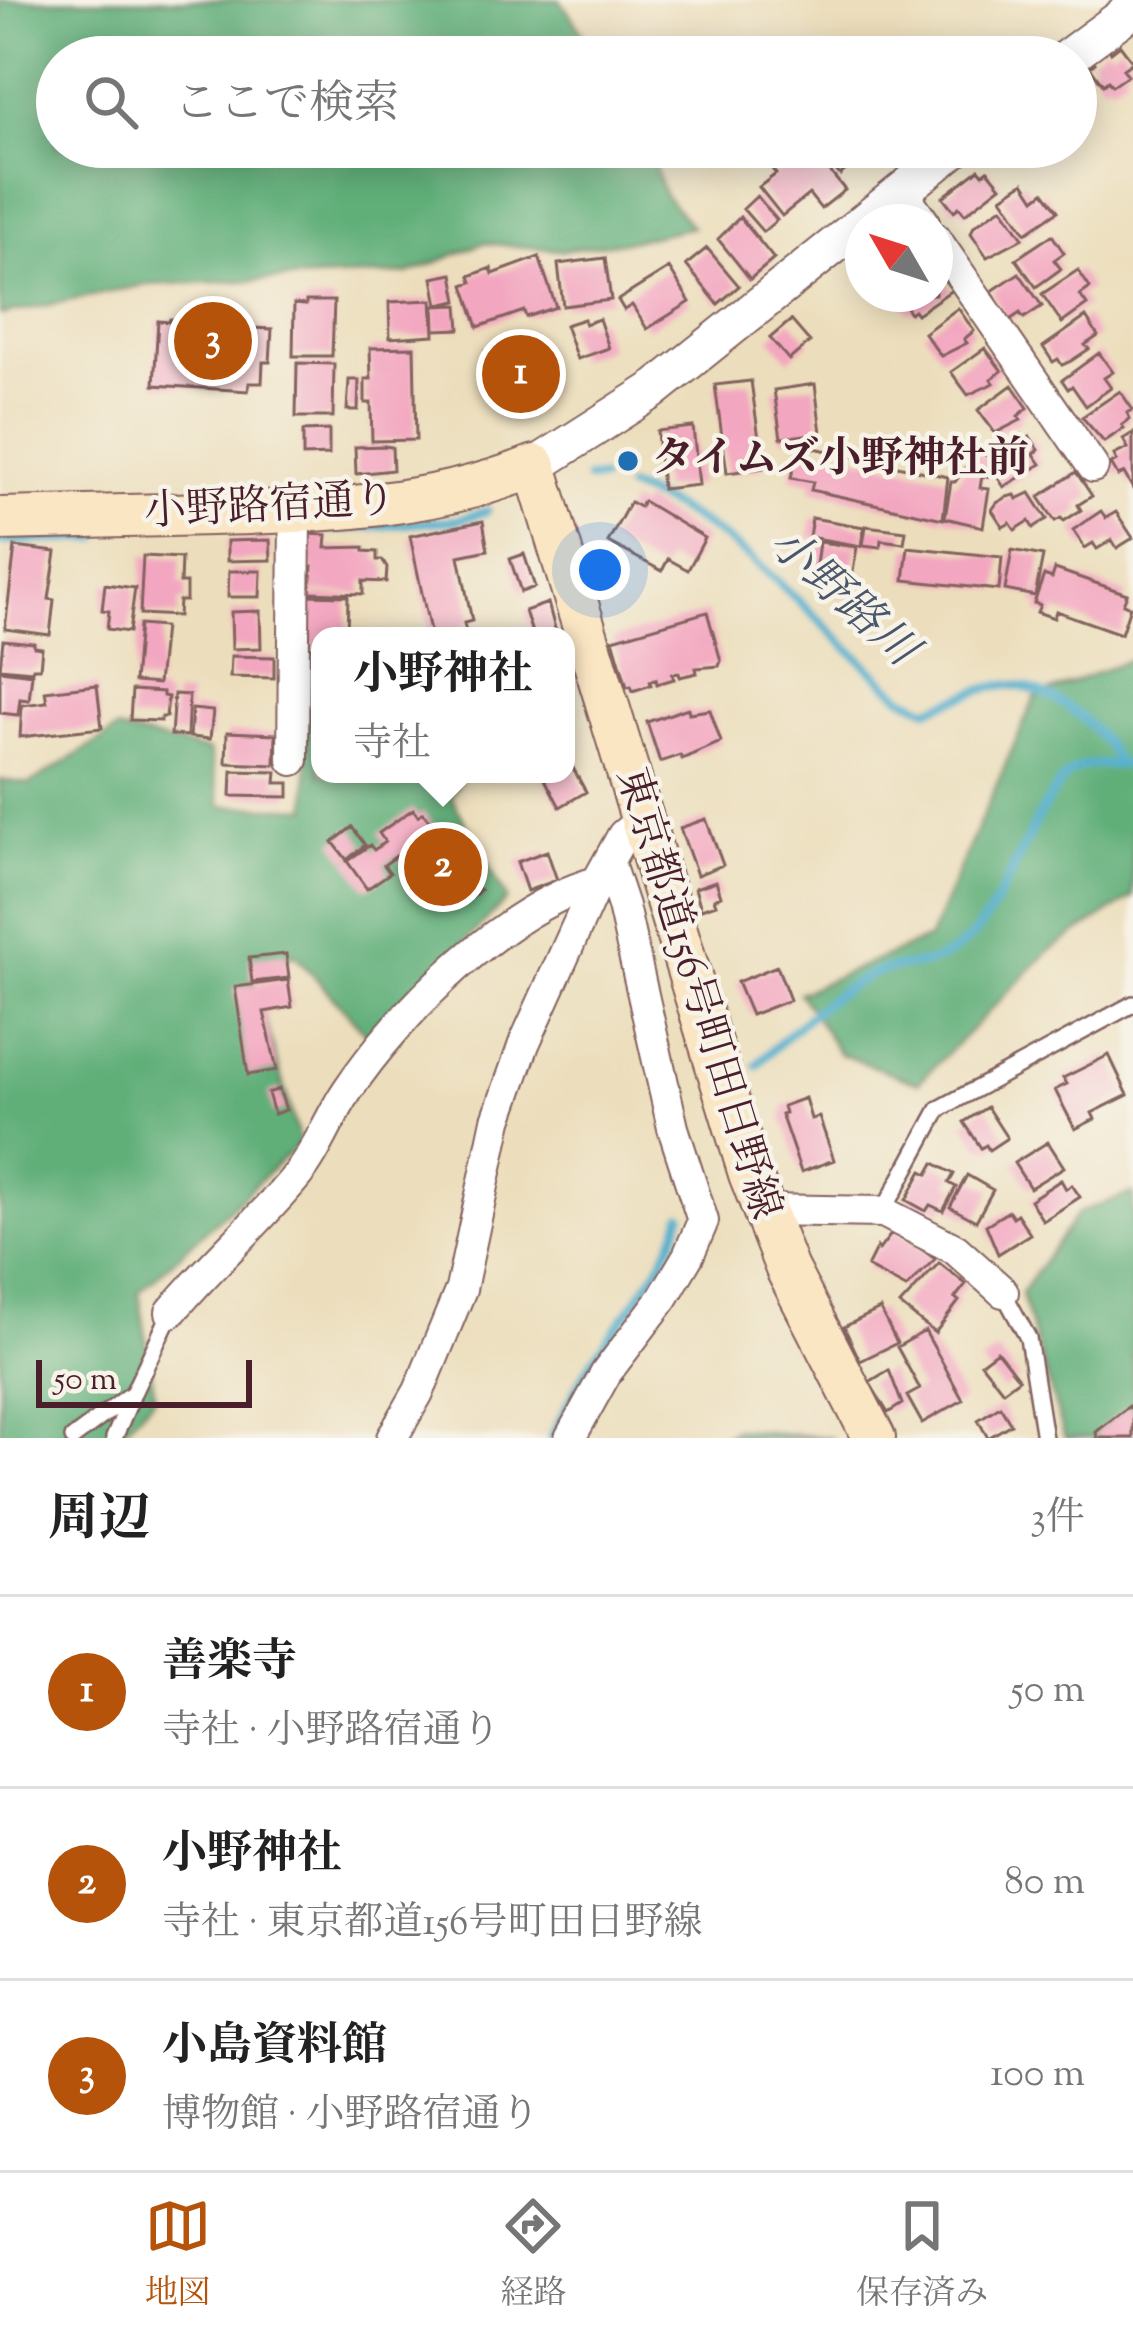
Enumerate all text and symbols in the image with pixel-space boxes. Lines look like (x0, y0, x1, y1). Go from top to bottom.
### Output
search box (36, 36, 1097, 168)
icon: search (78, 69, 144, 135)
text: ここで検索 (174, 74, 399, 139)
north arrow (845, 204, 953, 312)
pin: 3 (174, 296, 252, 386)
pin: 1 (482, 329, 560, 419)
place label: タイムズ小野神社前 (652, 431, 1029, 491)
marker: タイムズ小野神社前 (615, 448, 641, 474)
street label: 小野路宿通り (143, 471, 397, 545)
water label: 小野路川 (752, 515, 933, 687)
your location (570, 540, 630, 600)
popup (311, 627, 575, 783)
text: 小野神社 (353, 645, 533, 710)
text: 寺社 (353, 718, 431, 774)
street label: 東京都道156号町田日野線 (599, 761, 793, 1227)
pin: 2 (404, 822, 482, 912)
scale bar (36, 1354, 252, 1407)
text: 50 m (54, 1357, 117, 1405)
text: 周辺 (48, 1485, 150, 1558)
text: 3件 (1030, 1492, 1085, 1548)
text: 善楽寺 (162, 1632, 297, 1697)
text: 1 (80, 1664, 94, 1720)
text: 50 m (1010, 1664, 1085, 1720)
text: 寺社 · 小野路宿通り (162, 1705, 500, 1761)
text: 小野神社 (162, 1824, 342, 1889)
text: 2 (78, 1856, 96, 1912)
text: 80 m (1004, 1856, 1085, 1912)
text: 寺社 · 東京都道156号町田日野線 (162, 1897, 702, 1953)
text: 小島資料館 (162, 2016, 387, 2081)
text: 3 (79, 2048, 95, 2104)
text: 100 m (990, 2048, 1085, 2104)
text: 博物館 · 小野路宿通り (162, 2089, 539, 2145)
tab: 地図 (145, 2193, 211, 2319)
tab: 経路 (500, 2193, 566, 2319)
tab: 保存済み (856, 2193, 988, 2319)

